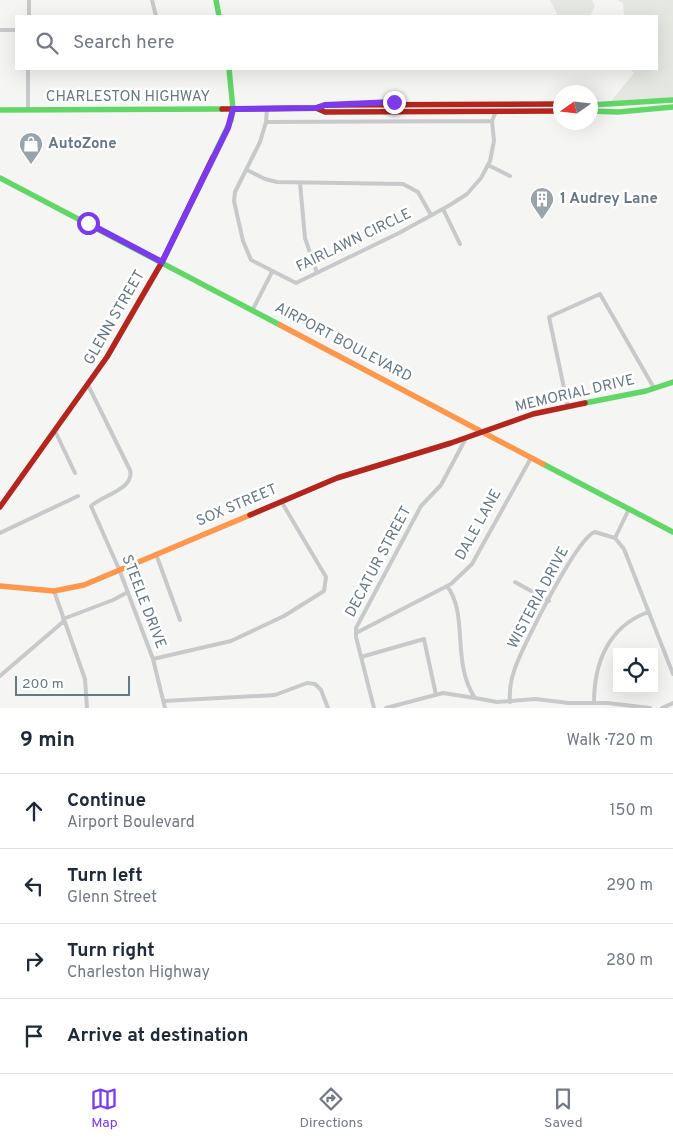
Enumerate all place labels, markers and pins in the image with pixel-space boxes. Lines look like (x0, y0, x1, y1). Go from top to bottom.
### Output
shop icon: AutoZone (18, 131, 44, 165)
place label: AutoZone (48, 135, 117, 154)
building icon: 1 Audrey Lane (529, 186, 555, 220)
place label: 1 Audrey Lane (560, 190, 658, 209)

